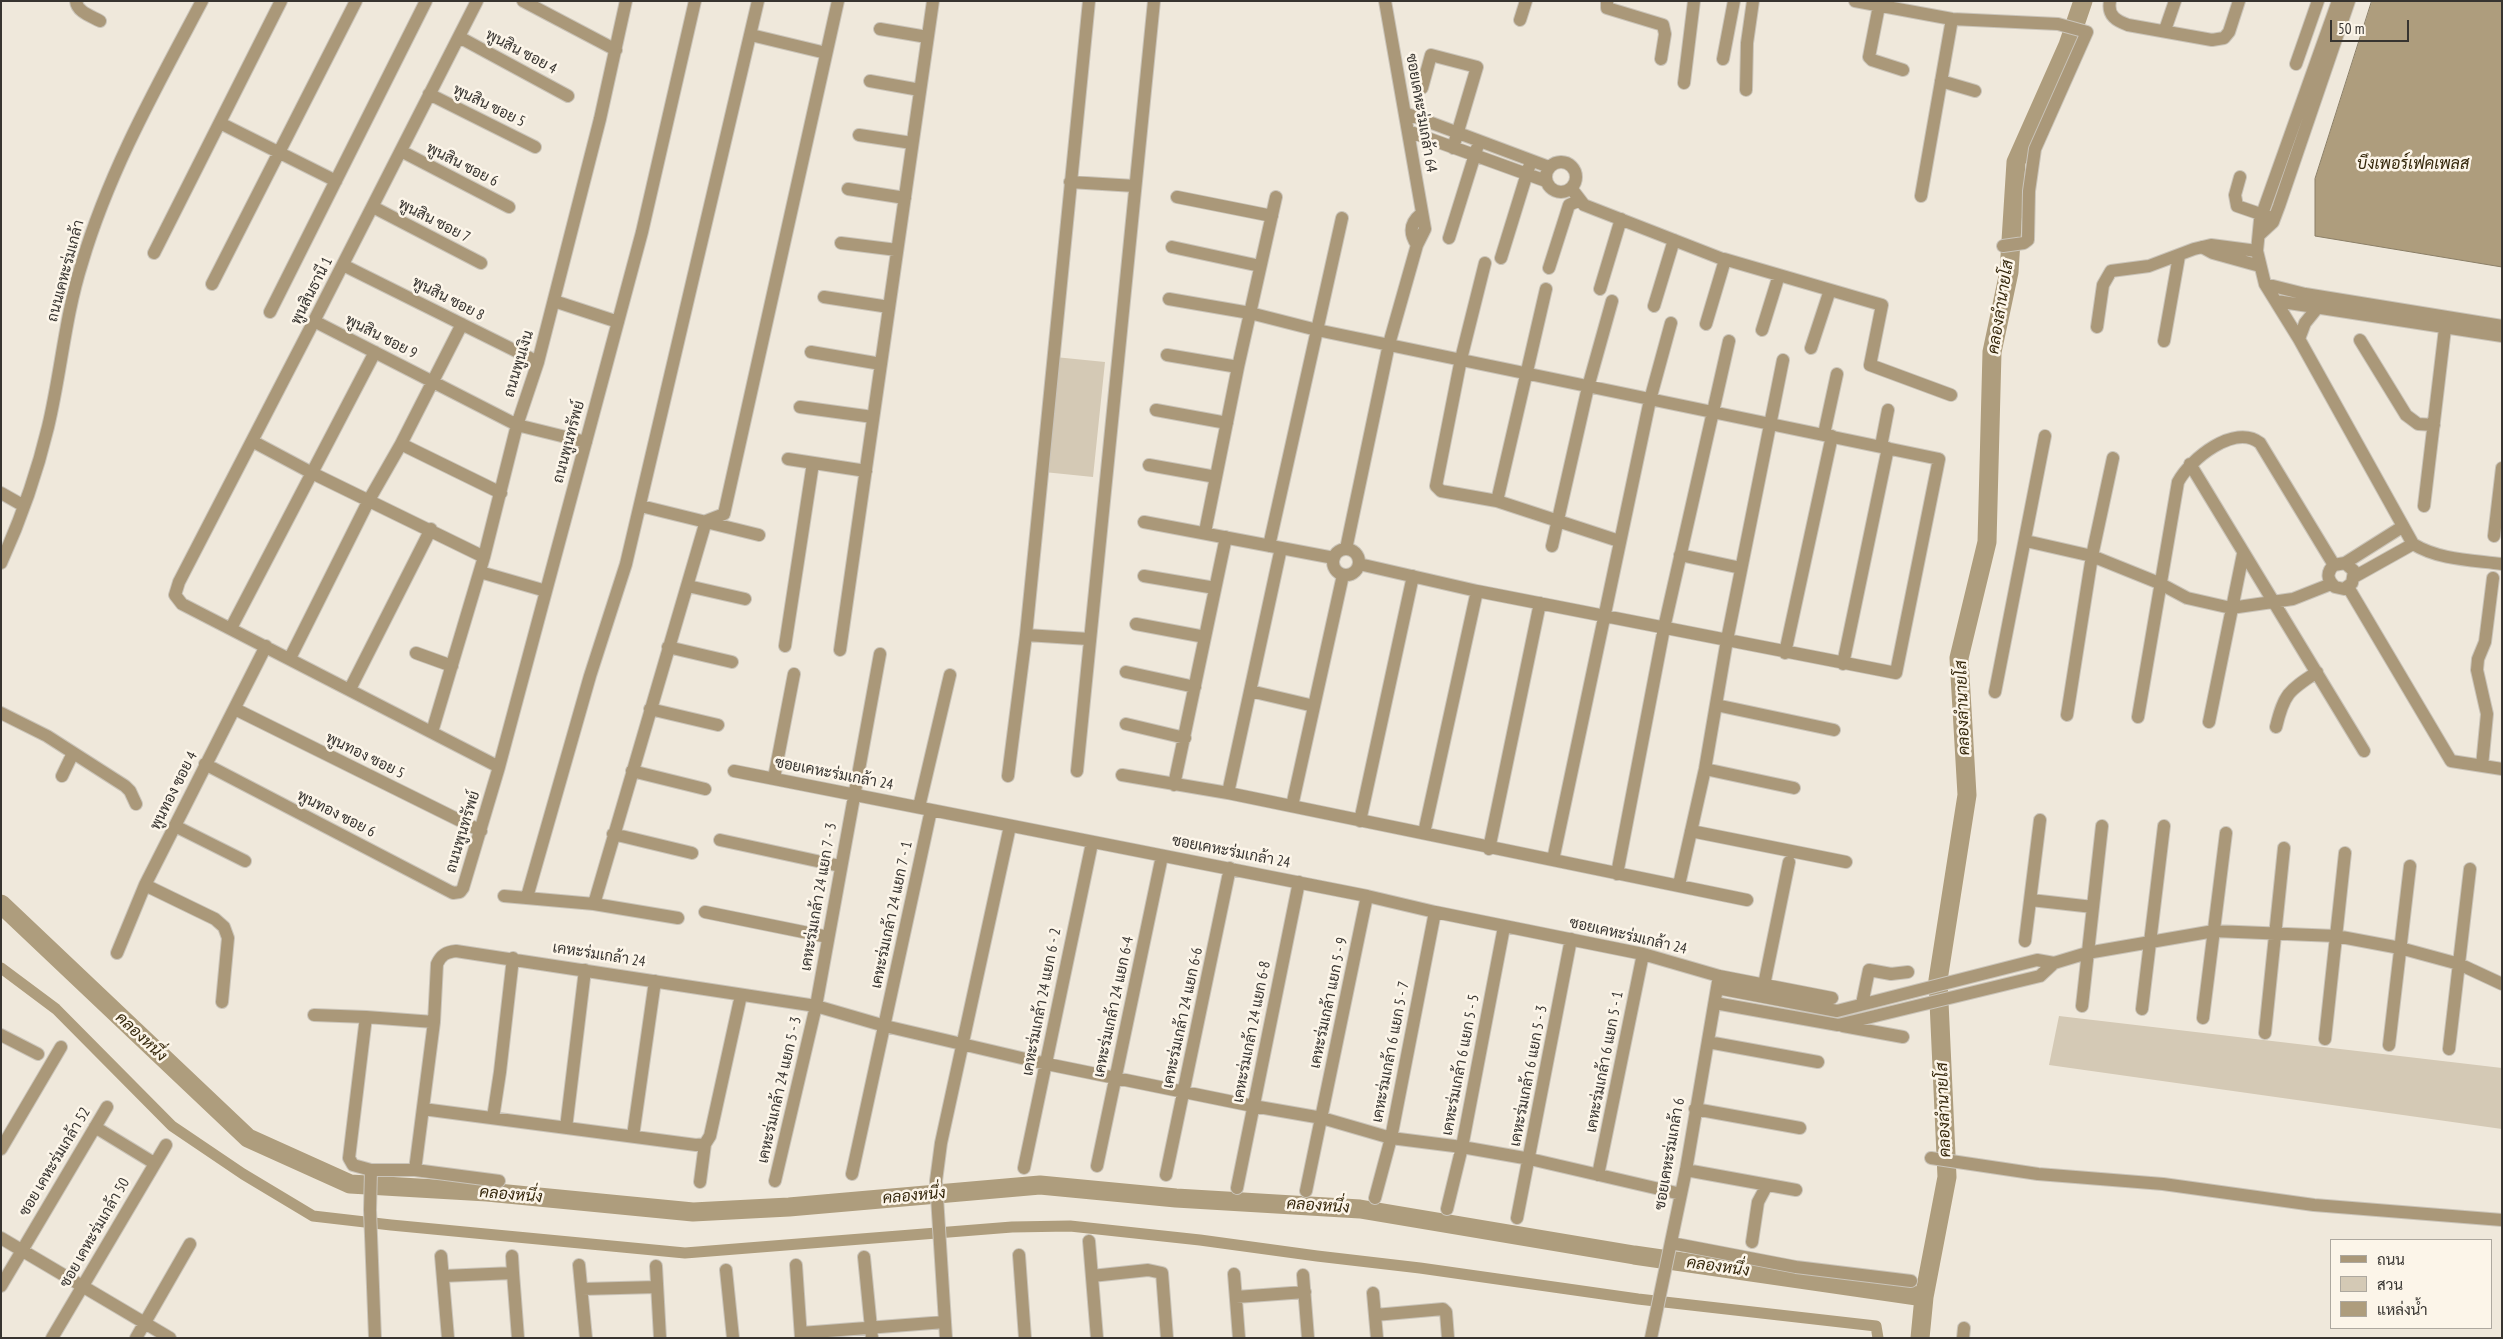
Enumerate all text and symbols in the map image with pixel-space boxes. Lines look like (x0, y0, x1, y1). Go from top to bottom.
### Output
scale bar (2333, 10, 2412, 42)
text: 50 m (2338, 19, 2364, 38)
street label: พูนสิน ซอย 4 (482, 26, 560, 78)
street label: ซอยเคหะร่มเกล้า 64 (1402, 52, 1440, 174)
street label: พูนสิน ซอย 5 (450, 81, 528, 131)
street label: พูนสิน ซอย 6 (423, 139, 501, 191)
water label: บึงเพอร์เฟคเพลส (2357, 154, 2469, 174)
street label: พูนสิน ซอย 7 (395, 195, 473, 247)
street label: ถนนเคหะร่มเกล้า (44, 218, 88, 324)
street label: พูนสินธานี 1 (287, 254, 337, 328)
water label: คลองลำนายโส (1984, 259, 2018, 355)
street label: พูนสิน ซอย 8 (409, 273, 487, 325)
street label: พูนสิน ซอย 9 (342, 311, 420, 363)
street label: ถนนพูนเงิน (500, 328, 538, 400)
street label: ถนนพูนทรัพย์ (549, 399, 589, 485)
water label: คลองลำนายโส (1952, 660, 1974, 756)
street label: พูนทอง ซอย 5 (323, 729, 407, 783)
street label: พูนทอง ซอย 4 (147, 749, 201, 833)
street label: ซอยเคหะร่มเกล้า 24 (773, 754, 895, 794)
street label: พูนทอง ซอย 6 (294, 787, 378, 841)
street label: ถนนพูนทรัพย์ (442, 789, 484, 875)
street label: เคหะร่มเกล้า 24 แยก 7 - 3 (797, 822, 841, 972)
street label: ซอยเคหะร่มเกล้า 24 (1170, 832, 1292, 872)
street label: เคหะร่มเกล้า 24 แยก 7 - 1 (868, 840, 916, 990)
street label: ซอยเคหะร่มเกล้า 24 (1567, 914, 1689, 958)
street label: เคหะร่มเกล้า 24 แยก 6 - 2 (1019, 927, 1065, 1077)
street label: เคหะร่มเกล้า 24 แยก 6-4 (1090, 935, 1138, 1079)
street label: เคหะร่มเกล้า แยก 5 - 9 (1306, 936, 1352, 1070)
street label: เคหะร่มเกล้า 24 (551, 939, 647, 971)
street label: เคหะร่มเกล้า 24 แยก 6-6 (1159, 946, 1207, 1090)
street label: เคหะร่มเกล้า 24 แยก 6-8 (1229, 960, 1275, 1104)
street label: เคหะร่มเกล้า 6 แยก 5 - 7 (1368, 980, 1414, 1124)
street label: เคหะร่มเกล้า 6 แยก 5 - 1 (1582, 990, 1628, 1134)
street label: เคหะร่มเกล้า 6 แยก 5 - 5 (1438, 993, 1484, 1137)
street label: เคหะร่มเกล้า 6 แยก 5 - 3 (1506, 1004, 1552, 1148)
water label: คลองหนึ่ง (111, 1008, 171, 1066)
street label: เคหะร่มเกล้า 24 แยก 5 - 3 (754, 1015, 806, 1165)
water label: คลองลำนายโส (1933, 1062, 1955, 1158)
street label: ซอยเคหะร่มเกล้า 6 (1651, 1097, 1689, 1211)
street label: ซอย เคหะร่มเกล้า 52 (15, 1104, 95, 1220)
street label: ซอย เคหะร่มเกล้า 50 (56, 1175, 134, 1291)
water label: คลองหนึ่ง (479, 1183, 543, 1207)
water label: คลองหนึ่ง (882, 1184, 946, 1208)
water label: คลองหนึ่ง (1286, 1194, 1350, 1218)
legend (2330, 1239, 2493, 1329)
text: ถนน (2377, 1250, 2405, 1269)
water label: คลองหนึ่ง (1685, 1253, 1751, 1281)
text: สวน (2377, 1275, 2403, 1294)
text: แหล่งน้ำ (2377, 1300, 2428, 1319)

